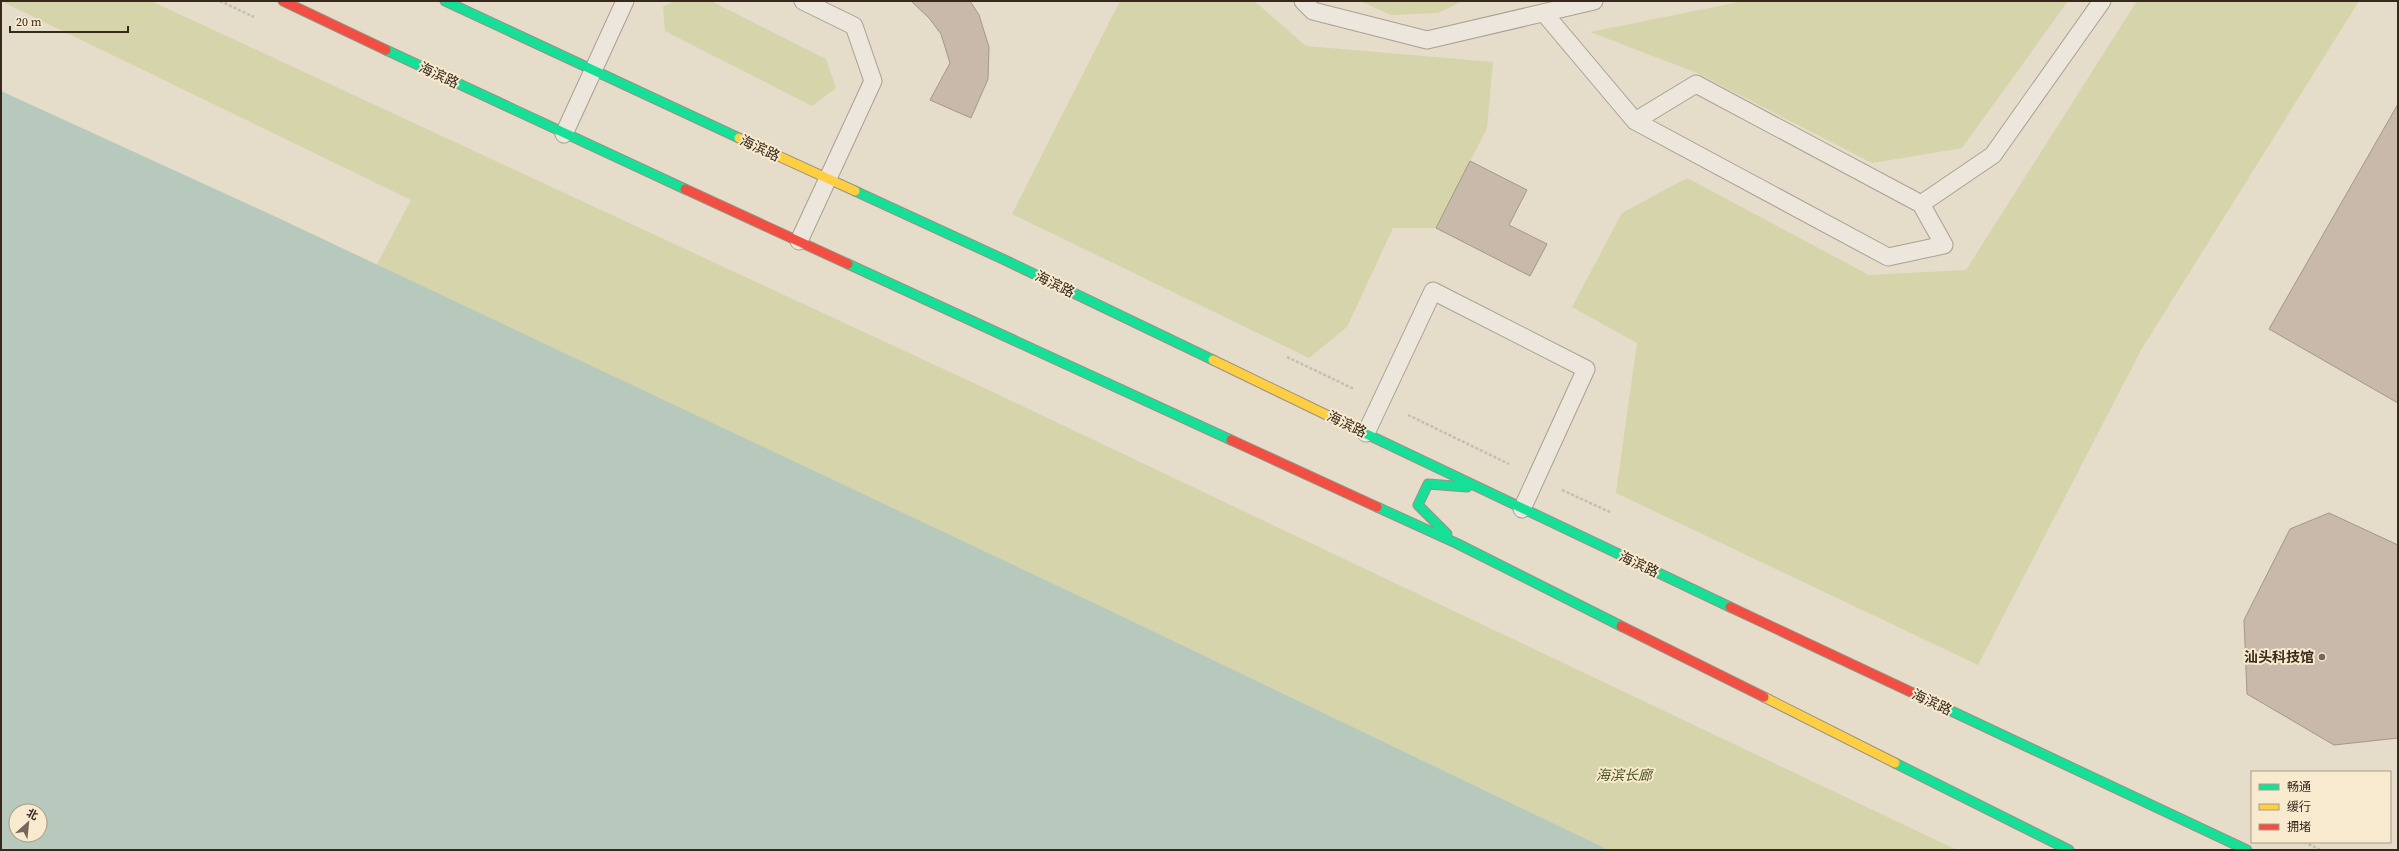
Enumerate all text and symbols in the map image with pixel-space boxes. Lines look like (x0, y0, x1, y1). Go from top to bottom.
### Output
scale bar (10, 8, 128, 34)
text: 20 m (16, 14, 42, 30)
street label: 海滨路 (416, 57, 462, 93)
street label: 海滨路 (737, 130, 783, 166)
street label: 海滨路 (1032, 266, 1078, 302)
street label: 海滨路 (1324, 406, 1370, 442)
street label: 海滨路 (1616, 546, 1662, 582)
place label: 汕头科技馆 (2244, 647, 2314, 667)
marker: 汕头科技馆 (2317, 652, 2327, 662)
street label: 海滨路 (1909, 684, 1955, 720)
park label: 海滨长廊 (1596, 765, 1654, 785)
legend (2251, 771, 2391, 843)
text: 畅通 (2287, 779, 2311, 795)
text: 缓行 (2287, 799, 2311, 815)
north arrow (8, 803, 48, 843)
text: 北 (24, 805, 41, 824)
text: 拥堵 (2287, 819, 2311, 835)

